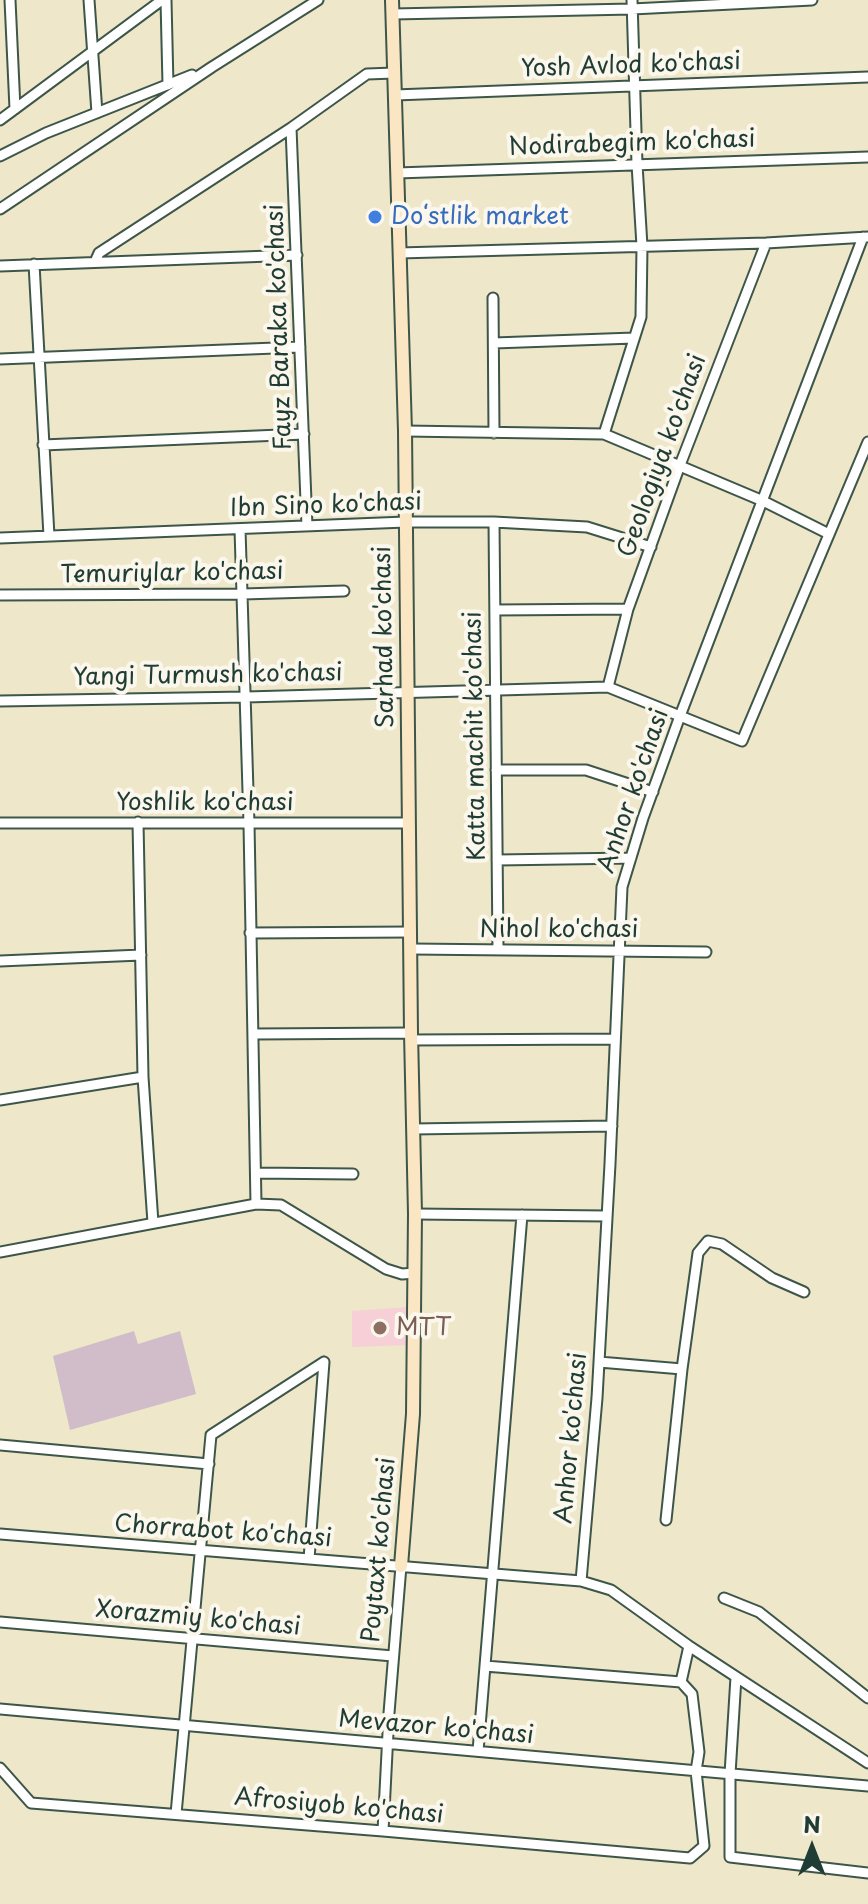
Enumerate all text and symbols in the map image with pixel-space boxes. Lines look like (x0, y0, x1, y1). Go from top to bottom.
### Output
street label: Yosh Avlod ko'chasi (521, 48, 741, 84)
street label: Nodirabegim ko'chasi (508, 125, 756, 163)
street label: Fayz Baraka ko'chasi (261, 203, 299, 451)
place label: Doʻstlik market (391, 203, 569, 231)
marker: Doʻstlik market (366, 208, 384, 226)
street label: Geologiya ko'chasi (613, 350, 713, 562)
street label: Ibn Sino ko'chasi (230, 488, 422, 524)
street label: Sarhad ko'chasi (369, 546, 401, 728)
street label: Temuriylar ko'chasi (60, 558, 284, 590)
street label: Katta machit ko'chasi (459, 611, 493, 861)
street label: Yangi Turmush ko'chasi (73, 659, 343, 693)
street label: Anhor ko'chasi (592, 705, 676, 877)
street label: Yoshlik ko'chasi (116, 789, 294, 817)
street label: Nihol ko'chasi (480, 916, 638, 944)
place label: MTT (396, 1314, 451, 1342)
marker: MTT (371, 1319, 389, 1337)
street label: Anhor ko'chasi (550, 1351, 594, 1525)
street label: Poytaxt ko'chasi (358, 1456, 402, 1644)
street label: Chorrabot ko'chasi (113, 1510, 333, 1554)
street label: Xorazmiy ko'chasi (94, 1596, 302, 1642)
street label: Mevazor ko'chasi (337, 1705, 535, 1751)
street label: Afrosiyob ko'chasi (233, 1784, 445, 1830)
text: N (803, 1807, 821, 1840)
north arrow (772, 1808, 852, 1888)

